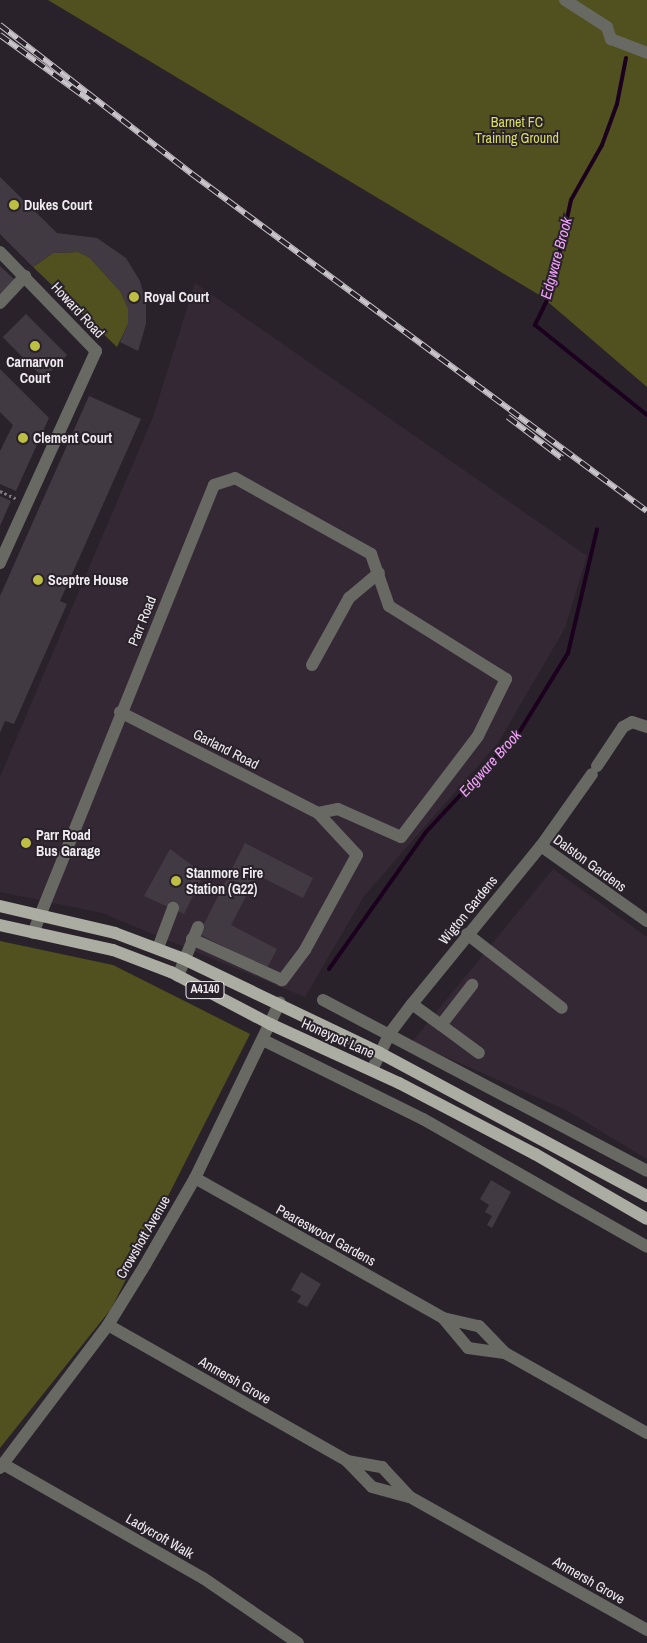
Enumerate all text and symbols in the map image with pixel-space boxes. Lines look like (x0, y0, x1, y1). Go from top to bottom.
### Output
park label: Barnet FC Training Ground (475, 114, 559, 146)
place label: Dukes Court (24, 197, 92, 213)
marker: Dukes Court (8, 199, 20, 211)
water label: Edgware Brook (536, 215, 576, 301)
street label: Howard Road (48, 279, 108, 341)
place label: Royal Court (144, 289, 209, 305)
marker: Royal Court (128, 291, 140, 303)
marker: Carnarvon Court (29, 340, 41, 352)
place label: Carnarvon Court (6, 354, 64, 387)
place label: Clement Court (33, 430, 112, 446)
marker: Clement Court (17, 432, 29, 444)
place label: Sceptre House (48, 572, 128, 588)
marker: Sceptre House (32, 574, 44, 586)
street label: Parr Road (124, 594, 160, 648)
street label: Garland Road (190, 725, 262, 773)
water label: Edgware Brook (455, 726, 525, 800)
place label: Parr Road Bus Garage (36, 827, 100, 860)
street label: Dalston Gardens (550, 831, 630, 895)
marker: Parr Road Bus Garage (20, 837, 32, 849)
place label: Stanmore Fire Station (G22) (186, 865, 263, 898)
street label: Wigton Gardens (435, 872, 501, 948)
marker: Stanmore Fire Station (G22) (170, 875, 182, 887)
road number: A4140 (185, 980, 225, 1000)
street label: Honeypot Lane (299, 1014, 377, 1062)
street label: Crowshott Avenue (112, 1192, 174, 1282)
street label: Peareswood Gardens (273, 1201, 379, 1269)
street label: Anmersh Grove (196, 1353, 274, 1407)
street label: Ladycroft Walk (123, 1510, 197, 1562)
street label: Anmersh Grove (550, 1553, 628, 1607)

